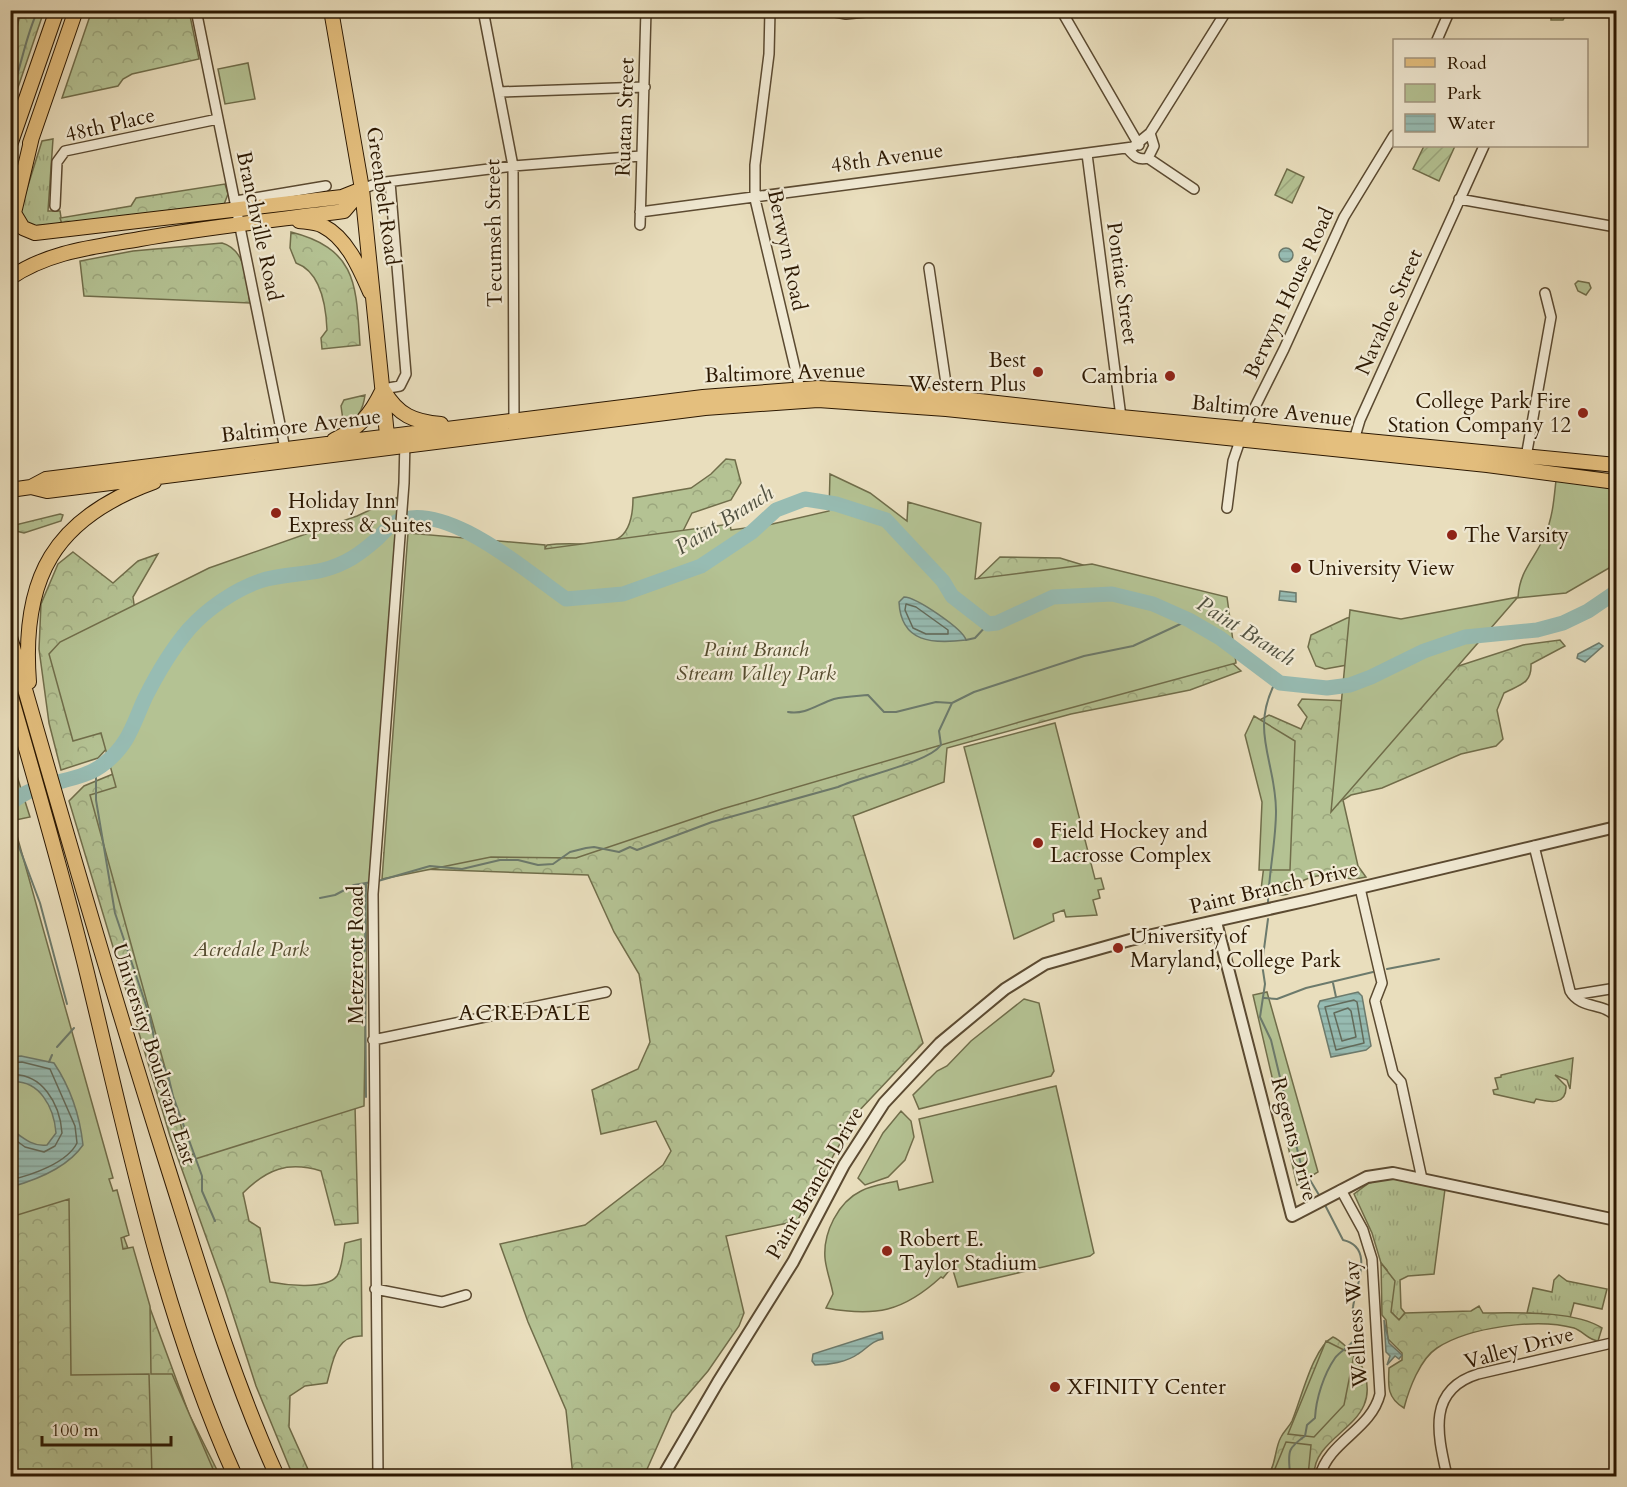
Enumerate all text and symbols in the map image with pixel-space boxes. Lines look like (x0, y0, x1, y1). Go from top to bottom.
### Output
legend (1393, 39, 1588, 147)
text: Road (1447, 51, 1487, 76)
street label: Ruatan Street (608, 57, 642, 177)
text: Park (1447, 81, 1482, 106)
street label: 48th Place (62, 101, 158, 149)
text: Water (1446, 111, 1496, 136)
street label: Greenbelt Road (359, 125, 407, 267)
street label: 48th Avenue (829, 136, 945, 180)
street label: Branchville Road (229, 148, 289, 304)
street label: Tecumseh Street (478, 158, 510, 307)
street label: Berwyn Road (760, 187, 814, 313)
street label: Berwyn House Road (1237, 203, 1341, 383)
street label: Pontiac Street (1099, 220, 1145, 346)
street label: Navahoe Street (1348, 244, 1430, 380)
place label: Best Western Plus (908, 346, 1026, 399)
street label: Baltimore Avenue (704, 356, 866, 390)
place label: Cambria (1081, 362, 1158, 391)
marker: Best Western Plus (1031, 365, 1045, 379)
marker: Cambria (1163, 369, 1177, 383)
place label: College Park Fire Station Company 12 (1388, 387, 1571, 440)
street label: Baltimore Avenue (1190, 388, 1354, 434)
street label: Baltimore Avenue (219, 402, 383, 450)
marker: College Park Fire Station Company 12 (1576, 406, 1590, 420)
water label: Paint Branch (669, 478, 779, 562)
place label: Holiday Inn Express & Suites (288, 487, 432, 540)
marker: Holiday Inn Express & Suites (269, 506, 283, 520)
place label: The Varsity (1464, 521, 1569, 550)
marker: The Varsity (1445, 528, 1459, 542)
place label: University View (1308, 554, 1455, 583)
marker: University View (1289, 561, 1303, 575)
water label: Paint Branch (1191, 589, 1301, 673)
park label: Paint Branch Stream Valley Park (676, 635, 836, 688)
place label: Field Hockey and Lacrosse Complex (1050, 817, 1212, 870)
marker: Field Hockey and Lacrosse Complex (1031, 836, 1045, 850)
street label: Paint Branch Drive (1187, 855, 1361, 921)
street label: Metzerott Road (342, 886, 371, 1024)
place label: University of Maryland, College Park (1130, 922, 1342, 975)
park label: Acredale Park (192, 935, 310, 964)
street label: University Boulevard East (105, 940, 204, 1169)
marker: University of Maryland, College Park (1111, 941, 1125, 955)
district label: ACREDALE (458, 998, 592, 1028)
street label: Regents Drive (1264, 1074, 1324, 1204)
street label: Paint Branch Drive (759, 1101, 871, 1265)
place label: Robert E. Taylor Stadium (899, 1225, 1037, 1278)
marker: Robert E. Taylor Stadium (880, 1244, 894, 1258)
street label: Wellness Way (1337, 1259, 1375, 1390)
street label: Valley Drive (1461, 1319, 1577, 1377)
place label: XFINITY Center (1067, 1373, 1226, 1402)
marker: XFINITY Center (1048, 1380, 1062, 1394)
scale bar (42, 1409, 171, 1447)
text: 100 m (51, 1418, 99, 1443)

